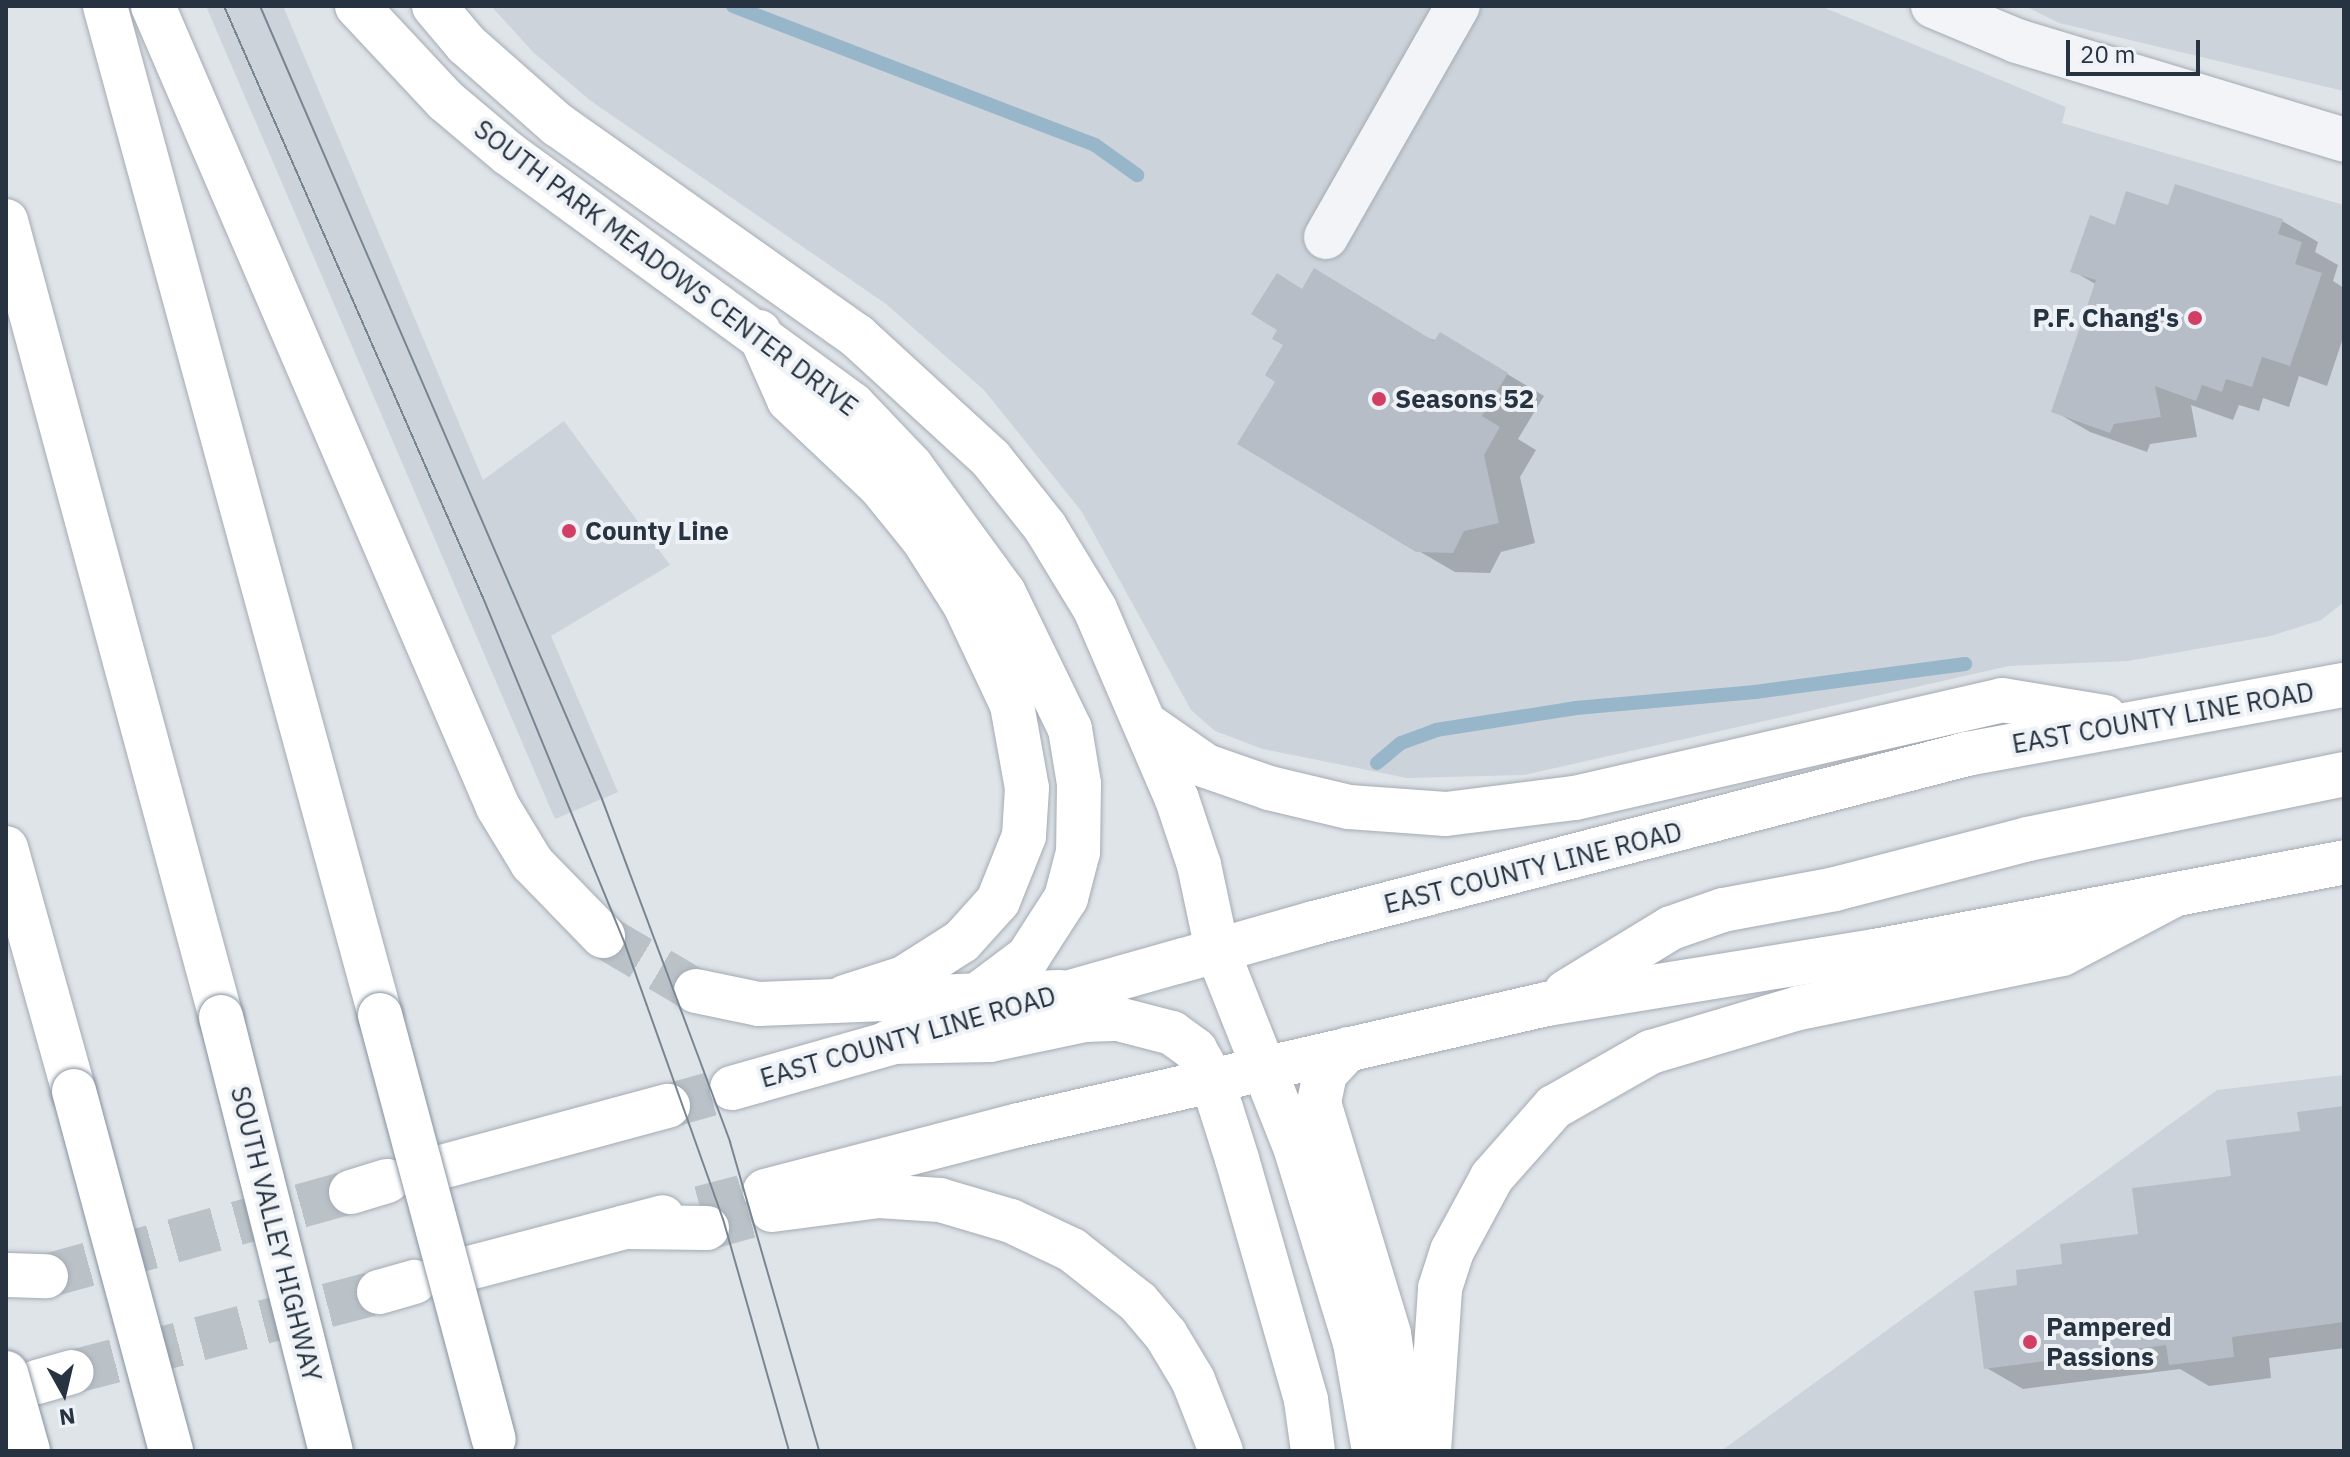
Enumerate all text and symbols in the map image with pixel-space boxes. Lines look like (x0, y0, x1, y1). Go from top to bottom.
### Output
scale bar (2070, 24, 2204, 74)
text: 20 m (2080, 38, 2135, 70)
street label: SOUTH PARK MEADOWS CENTER DRIVE (468, 113, 864, 423)
place label: P.F. Chang's (2032, 302, 2179, 334)
marker: P.F. Chang's (2186, 309, 2204, 327)
place label: Seasons 52 (1395, 383, 1534, 415)
marker: Seasons 52 (1370, 390, 1388, 408)
place label: County Line (585, 515, 729, 547)
marker: County Line (560, 522, 578, 540)
street label: EAST COUNTY LINE ROAD (2010, 676, 2316, 760)
street label: EAST COUNTY LINE ROAD (1381, 816, 1685, 920)
street label: EAST COUNTY LINE ROAD (757, 980, 1059, 1094)
street label: SOUTH VALLEY HIGHWAY (224, 1083, 328, 1385)
place label: Pampered Passions (2046, 1311, 2172, 1372)
marker: Pampered Passions (2021, 1333, 2039, 1351)
north arrow (24, 1353, 104, 1433)
text: N (58, 1402, 77, 1433)

